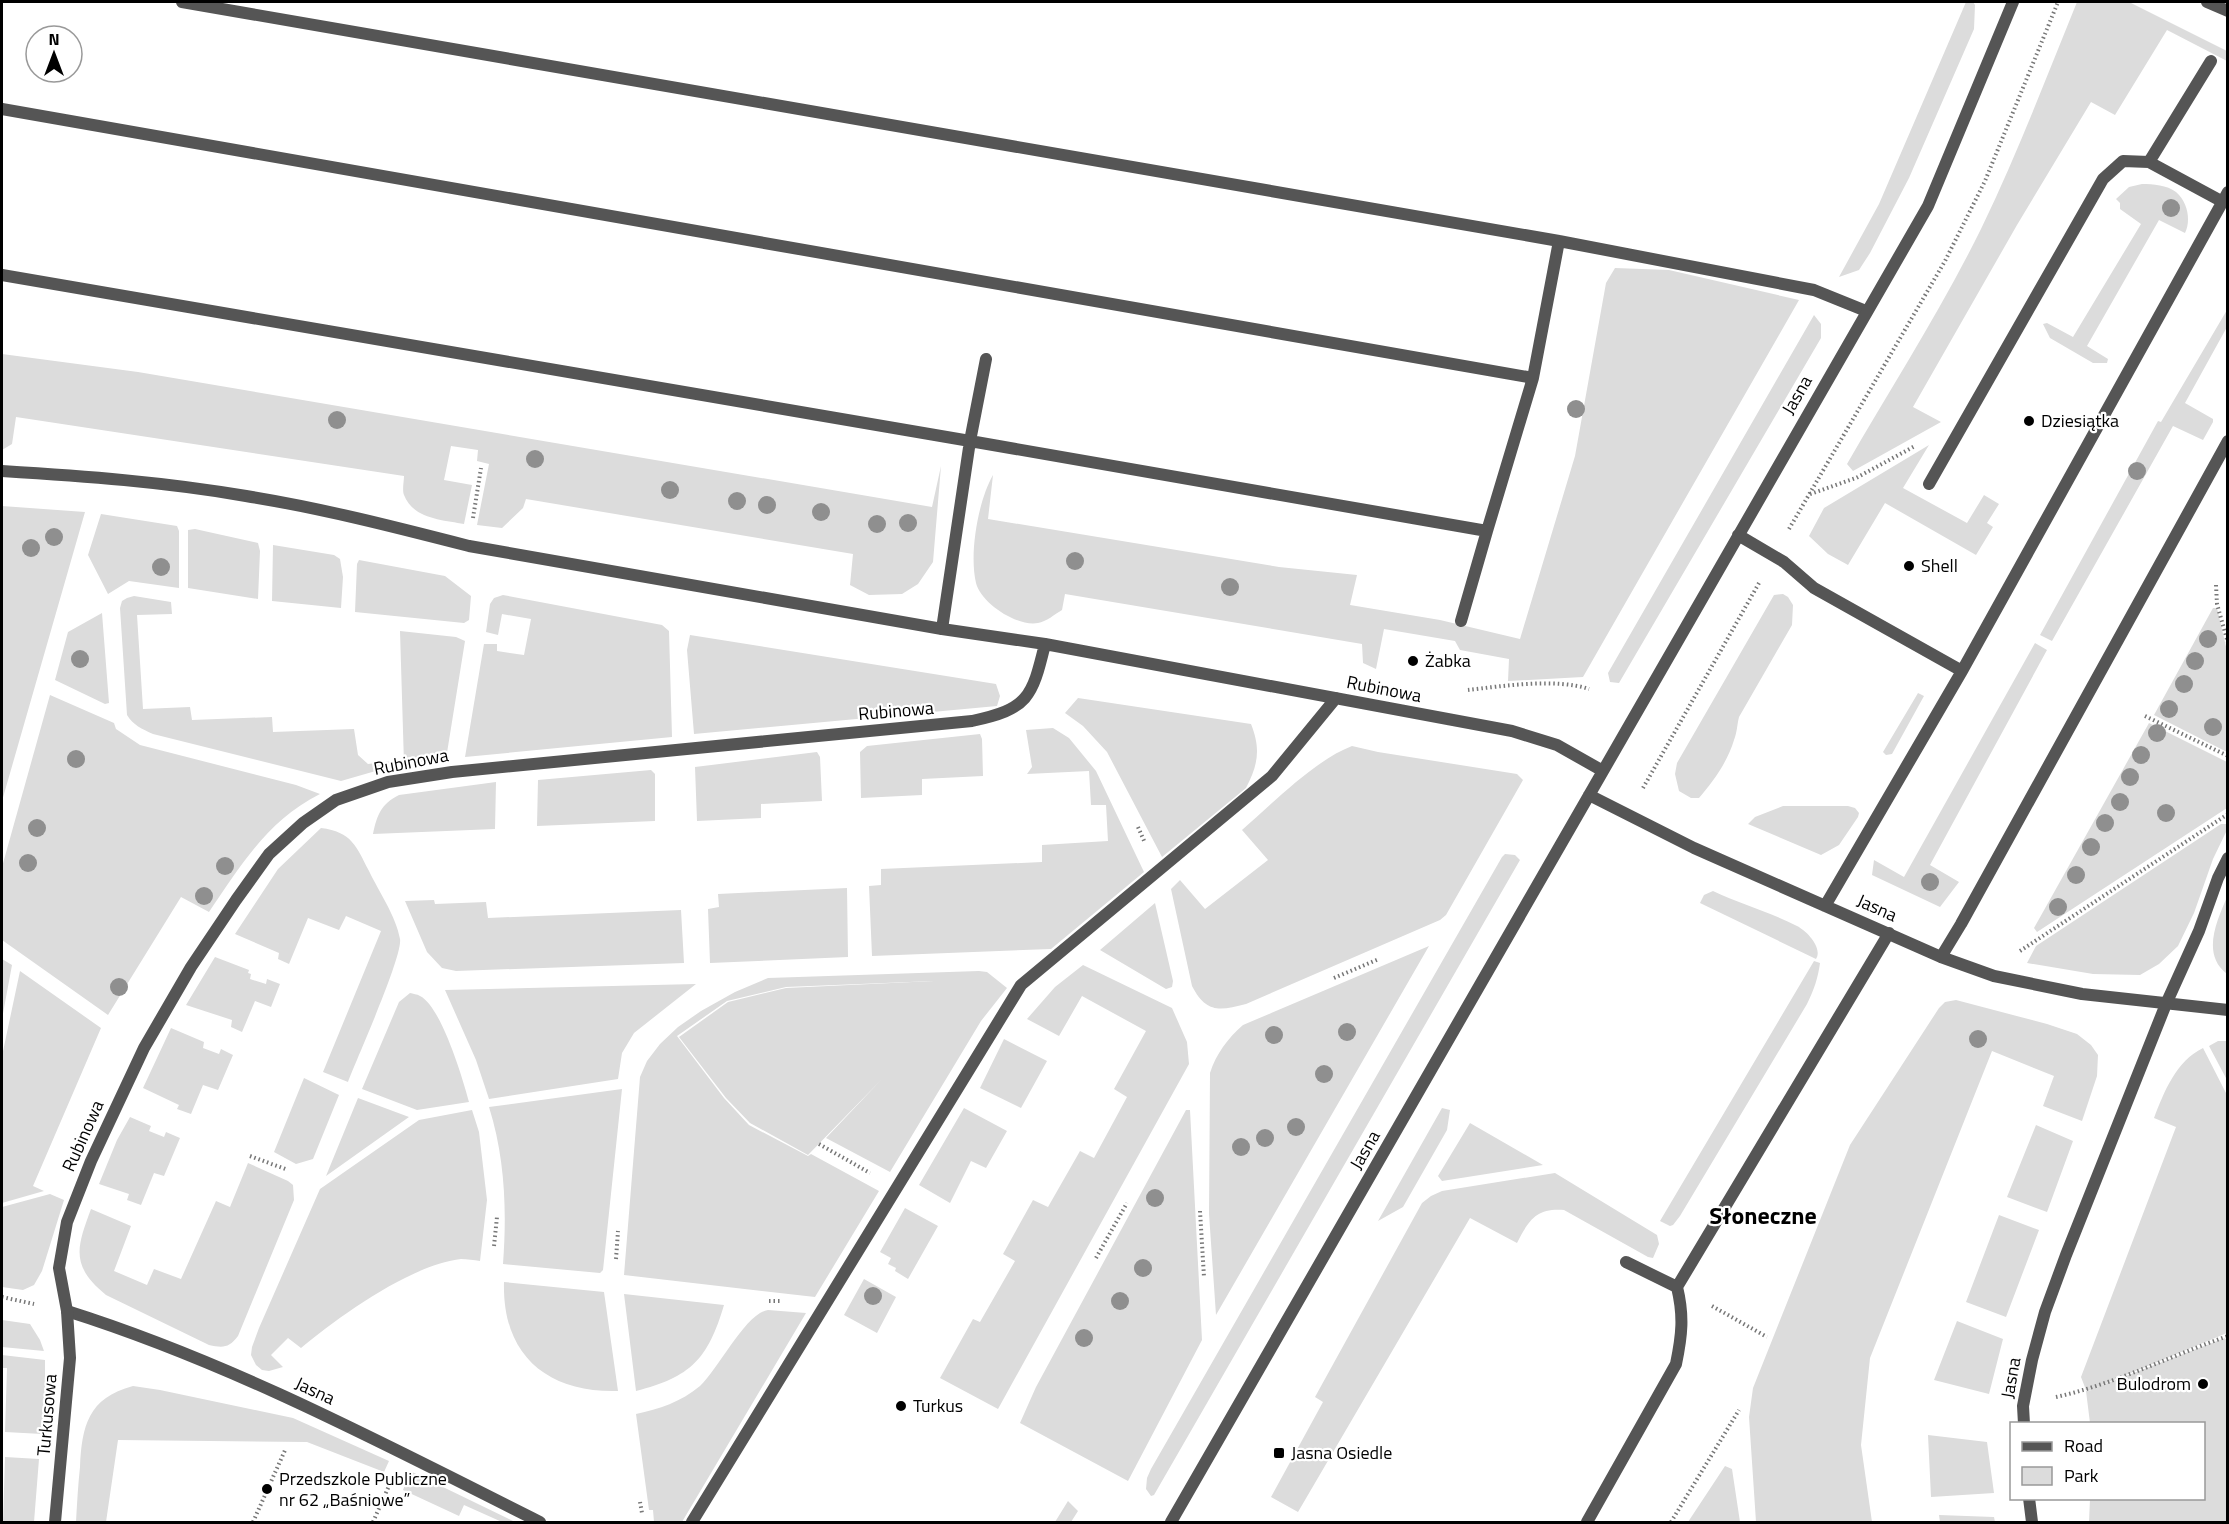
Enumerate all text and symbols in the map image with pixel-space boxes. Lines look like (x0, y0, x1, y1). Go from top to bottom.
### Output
north arrow (24, 24, 84, 84)
text: N (48, 27, 60, 51)
street label: Jasna (1775, 370, 1819, 419)
place label: Dziesiątka (2041, 407, 2119, 434)
marker: Dziesiątka (2022, 414, 2036, 428)
place label: Shell (1921, 552, 1958, 579)
marker: Shell (1902, 559, 1916, 573)
place label: Żabka (1425, 647, 1471, 674)
marker: Żabka (1406, 654, 1420, 668)
street label: Rubinowa (1344, 668, 1424, 709)
street label: Rubinowa (857, 694, 935, 727)
street label: Rubinowa (371, 741, 451, 782)
street label: Jasna (1853, 887, 1902, 928)
street label: Rubinowa (55, 1096, 110, 1176)
street label: Jasna (1343, 1125, 1387, 1174)
district label: Słoneczne (1709, 1197, 1817, 1233)
street label: Jasna (1994, 1355, 2027, 1401)
street label: Jasna (291, 1370, 340, 1412)
place label: Bulodrom (2117, 1370, 2191, 1397)
street label: Turkusowa (29, 1373, 64, 1457)
marker: Bulodrom (2196, 1377, 2210, 1391)
place label: Turkus (913, 1392, 963, 1419)
marker: Turkus (894, 1399, 908, 1413)
legend (2010, 1422, 2205, 1500)
text: Road (2064, 1432, 2103, 1459)
place label: Jasna Osiedle (1291, 1439, 1392, 1466)
marker: Jasna Osiedle (1272, 1446, 1286, 1460)
text: Park (2064, 1462, 2099, 1489)
place label: Przedszkole Publiczne nr 62 „Baśniowe” (279, 1465, 447, 1513)
marker: Przedszkole Publiczne nr 62 „Baśniowe” (260, 1482, 274, 1496)

